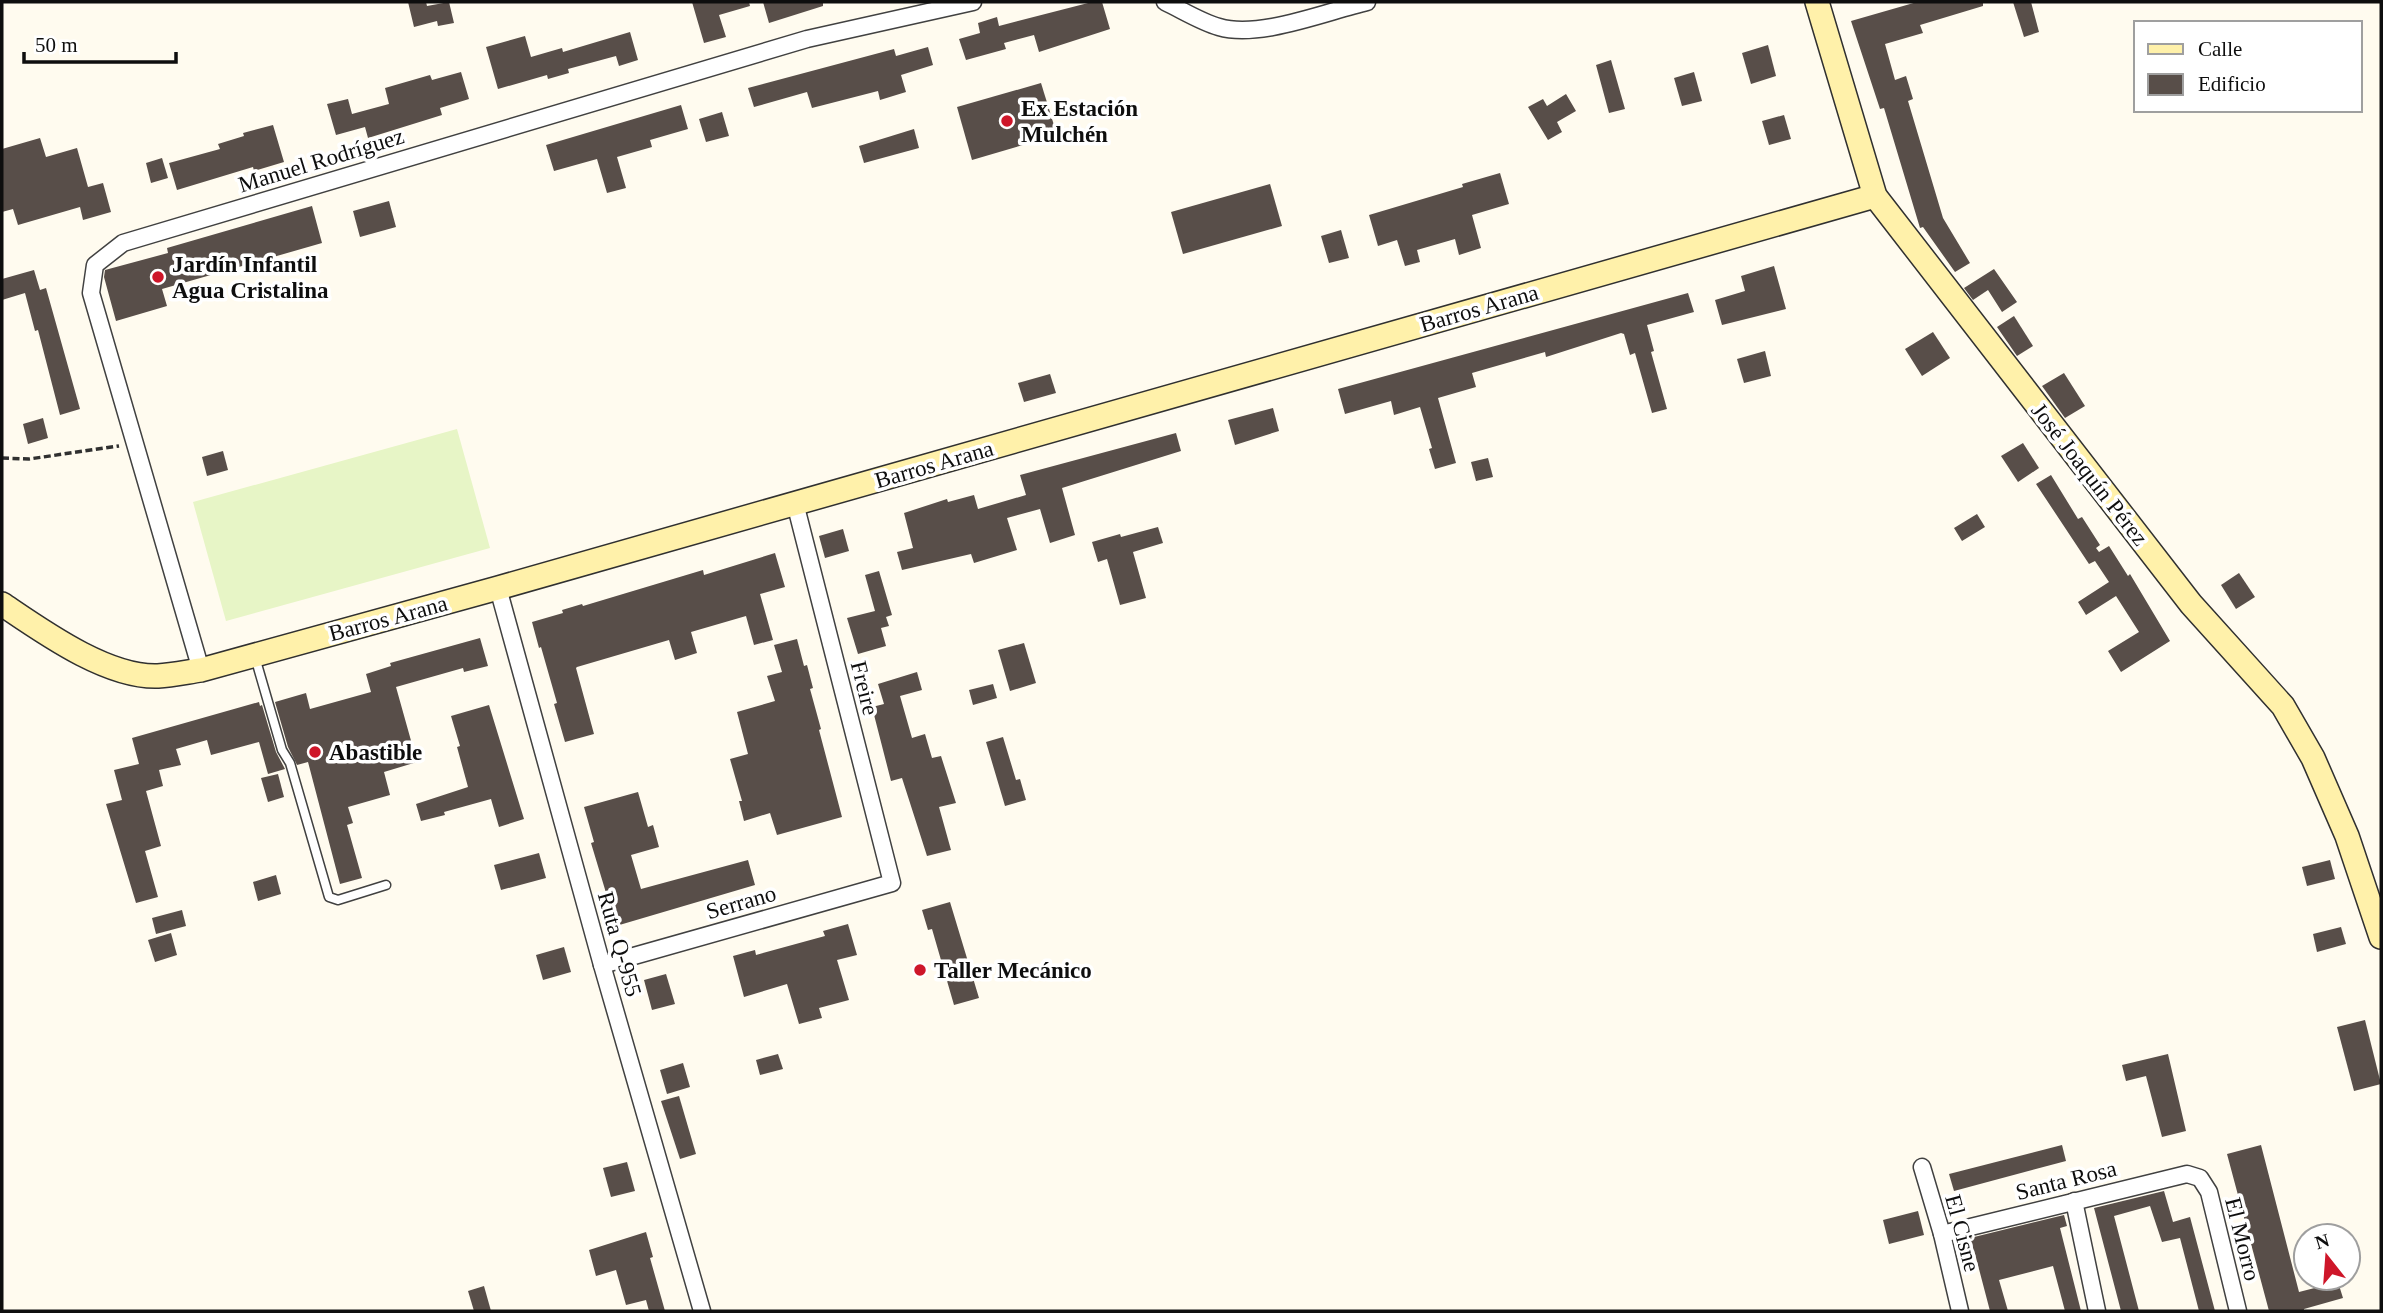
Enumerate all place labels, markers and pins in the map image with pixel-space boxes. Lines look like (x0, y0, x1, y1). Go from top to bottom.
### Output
place label: Ex Estación Mulchén (1021, 96, 1138, 147)
marker: Ex Estación Mulchén (999, 113, 1015, 129)
place label: Jardín Infantil Agua Cristalina (172, 252, 329, 303)
marker: Jardín Infantil Agua Cristalina (150, 269, 166, 285)
place label: Abastible (329, 740, 422, 765)
marker: Abastible (307, 744, 323, 760)
place label: Taller Mecánico (934, 958, 1092, 983)
marker: Taller Mecánico (912, 962, 928, 978)

